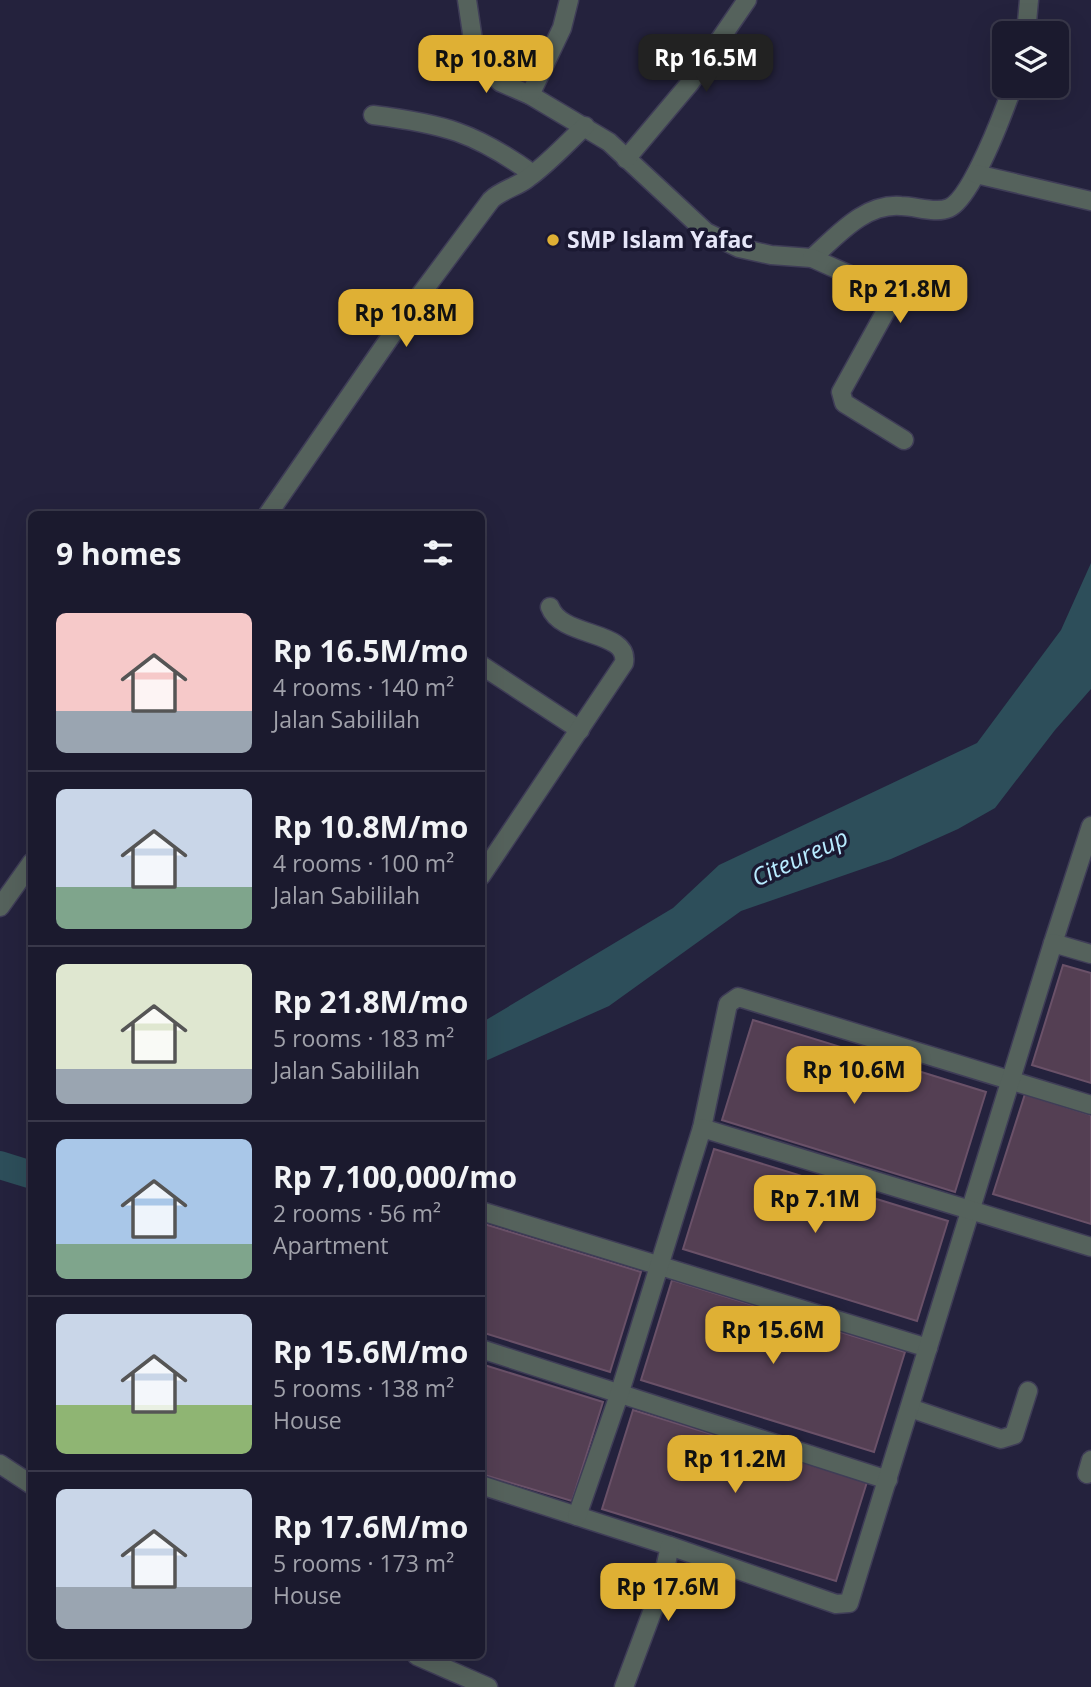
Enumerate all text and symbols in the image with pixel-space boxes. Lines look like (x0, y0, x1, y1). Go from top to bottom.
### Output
map controls (992, 21, 1069, 98)
button: layers (992, 21, 1069, 98)
pin: Rp 16.5M (634, 34, 778, 94)
pin: Rp 10.8M (414, 36, 558, 95)
text: Rp 16.5M (654, 41, 758, 73)
text: Rp 10.8M (434, 42, 538, 74)
place label: SMP Islam Yafac (567, 223, 753, 255)
marker: SMP Islam Yafac (545, 232, 561, 248)
pin: Rp 21.8M (828, 266, 972, 325)
text: Rp 21.8M (848, 272, 952, 304)
pin: Rp 10.8M (334, 290, 478, 349)
text: Rp 10.8M (354, 296, 458, 328)
text: 9 homes (56, 533, 181, 574)
icon: filters (419, 534, 457, 572)
text: Rp 16.5M/mo (273, 630, 468, 671)
icon: home (112, 641, 196, 725)
text: 4 rooms · 140 m² (273, 671, 454, 703)
text: Jalan Sabililah (273, 703, 420, 735)
text: Rp 10.8M/mo (273, 806, 468, 847)
icon: home (112, 817, 196, 901)
water label: Citeureup (746, 820, 853, 893)
text: 4 rooms · 100 m² (273, 847, 454, 879)
text: Jalan Sabililah (273, 879, 420, 911)
text: Rp 21.8M/mo (273, 981, 468, 1022)
icon: home (112, 992, 196, 1076)
text: 5 rooms · 183 m² (273, 1022, 454, 1054)
pin: Rp 10.6M (782, 1046, 926, 1106)
text: Rp 10.6M (802, 1053, 906, 1085)
text: Jalan Sabililah (273, 1054, 420, 1086)
text: Rp 7,100,000/mo (273, 1156, 517, 1197)
icon: home (112, 1167, 196, 1251)
pin: Rp 7.1M (750, 1176, 880, 1235)
text: Rp 7.1M (770, 1182, 860, 1214)
text: 2 rooms · 56 m² (273, 1197, 441, 1229)
text: Apartment (273, 1229, 389, 1261)
pin: Rp 15.6M (701, 1306, 845, 1366)
text: Rp 15.6M (721, 1313, 825, 1345)
text: Rp 15.6M/mo (273, 1331, 468, 1372)
icon: home (112, 1342, 196, 1426)
text: 5 rooms · 138 m² (273, 1372, 454, 1404)
text: House (273, 1404, 342, 1436)
pin: Rp 11.2M (663, 1436, 807, 1495)
text: Rp 11.2M (683, 1442, 787, 1474)
text: Rp 17.6M/mo (273, 1506, 468, 1547)
icon: home (112, 1517, 196, 1601)
text: 5 rooms · 173 m² (273, 1547, 454, 1579)
pin: Rp 17.6M (596, 1564, 740, 1623)
text: Rp 17.6M (616, 1570, 720, 1602)
text: House (273, 1579, 342, 1611)

